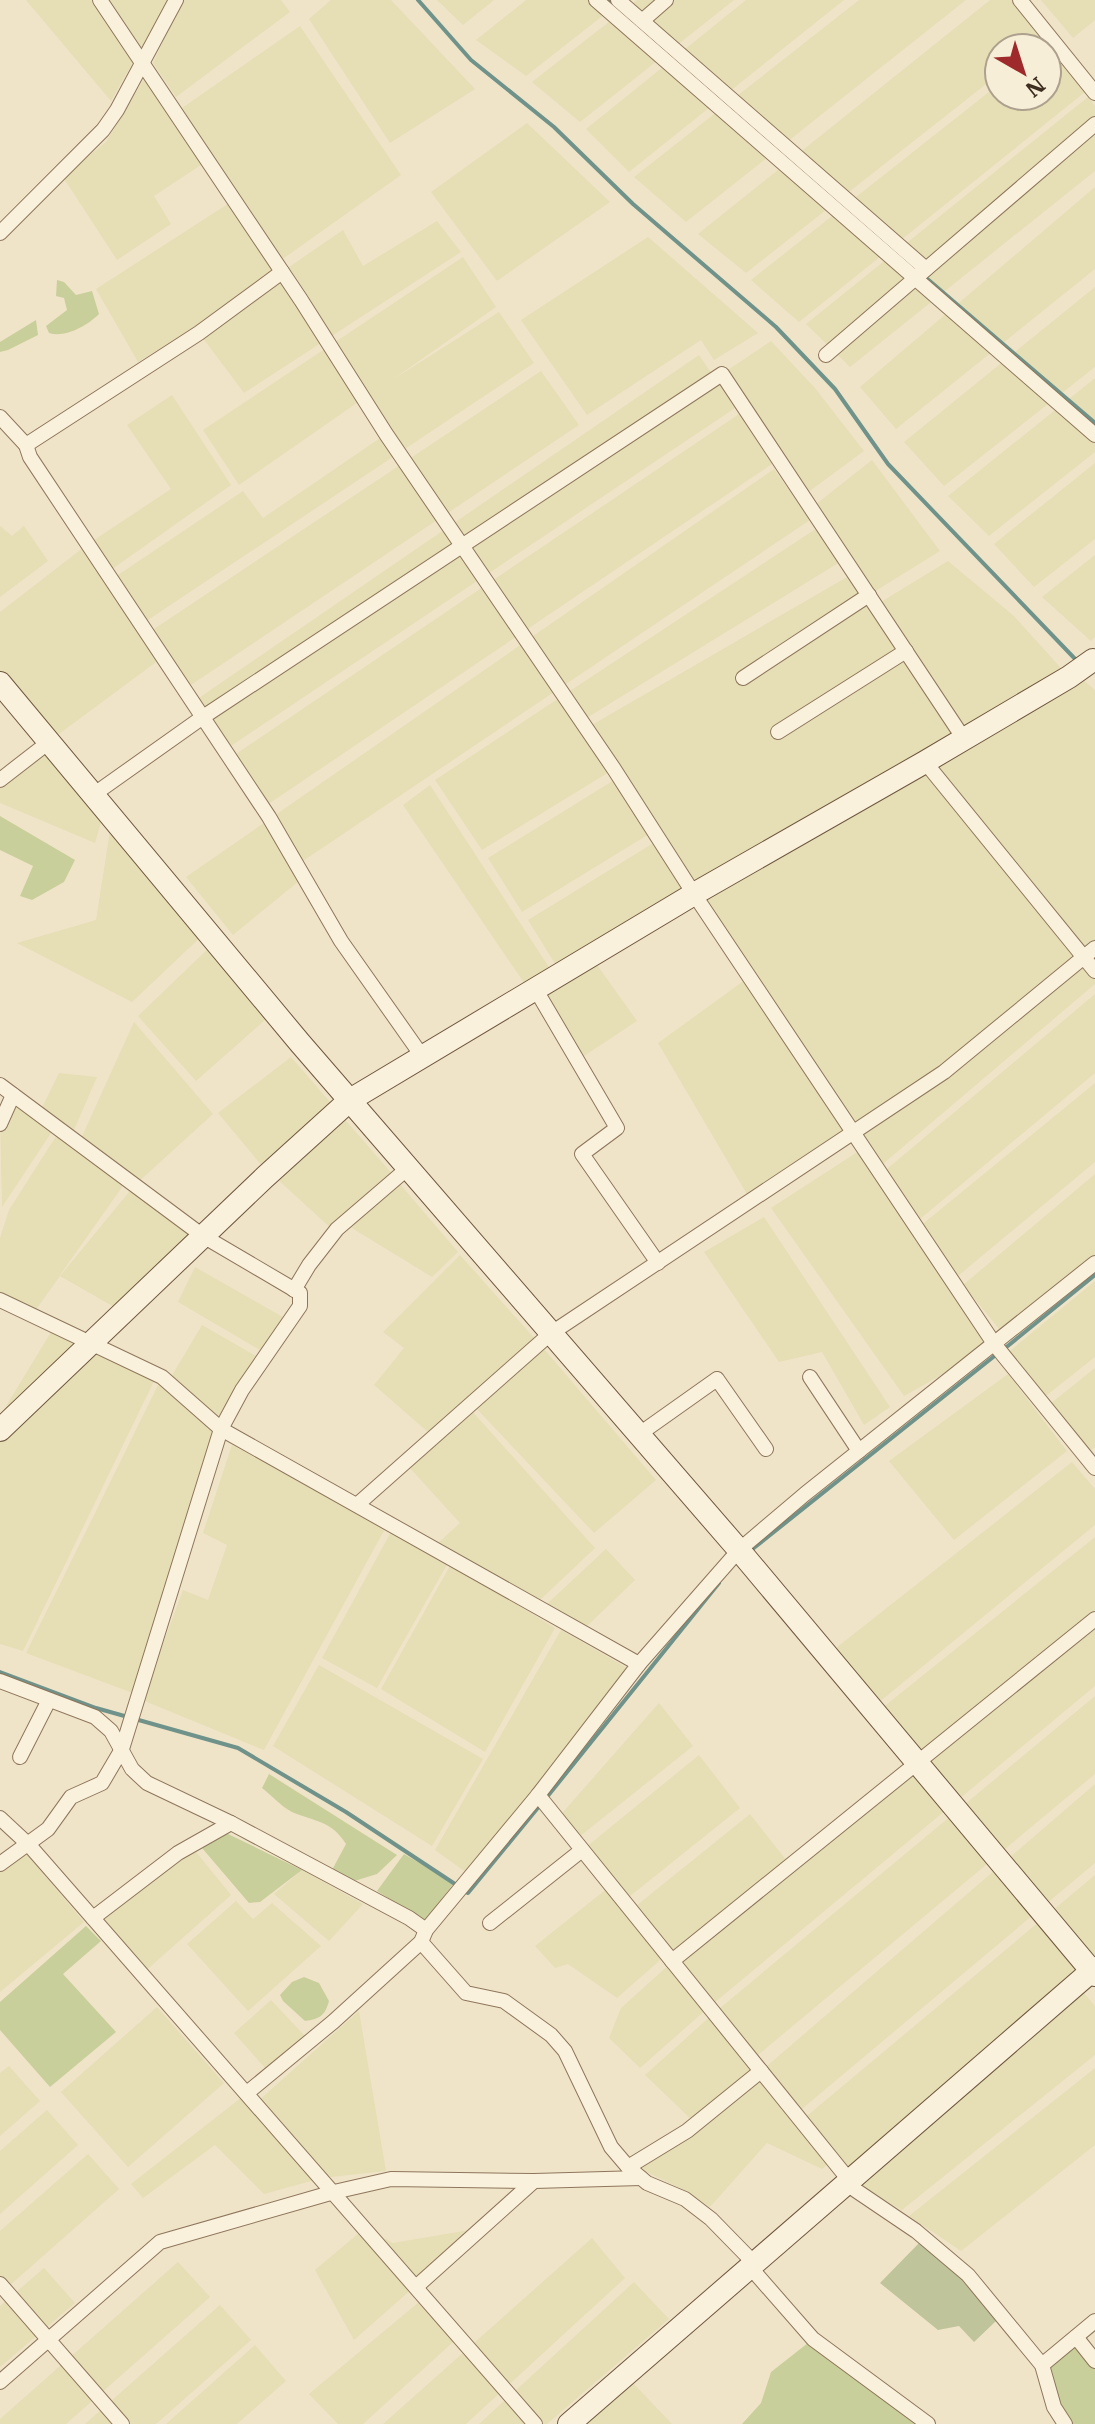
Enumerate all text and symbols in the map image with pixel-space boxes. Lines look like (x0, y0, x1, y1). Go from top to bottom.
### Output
north arrow (983, 32, 1063, 112)
text: N (1020, 71, 1052, 105)

